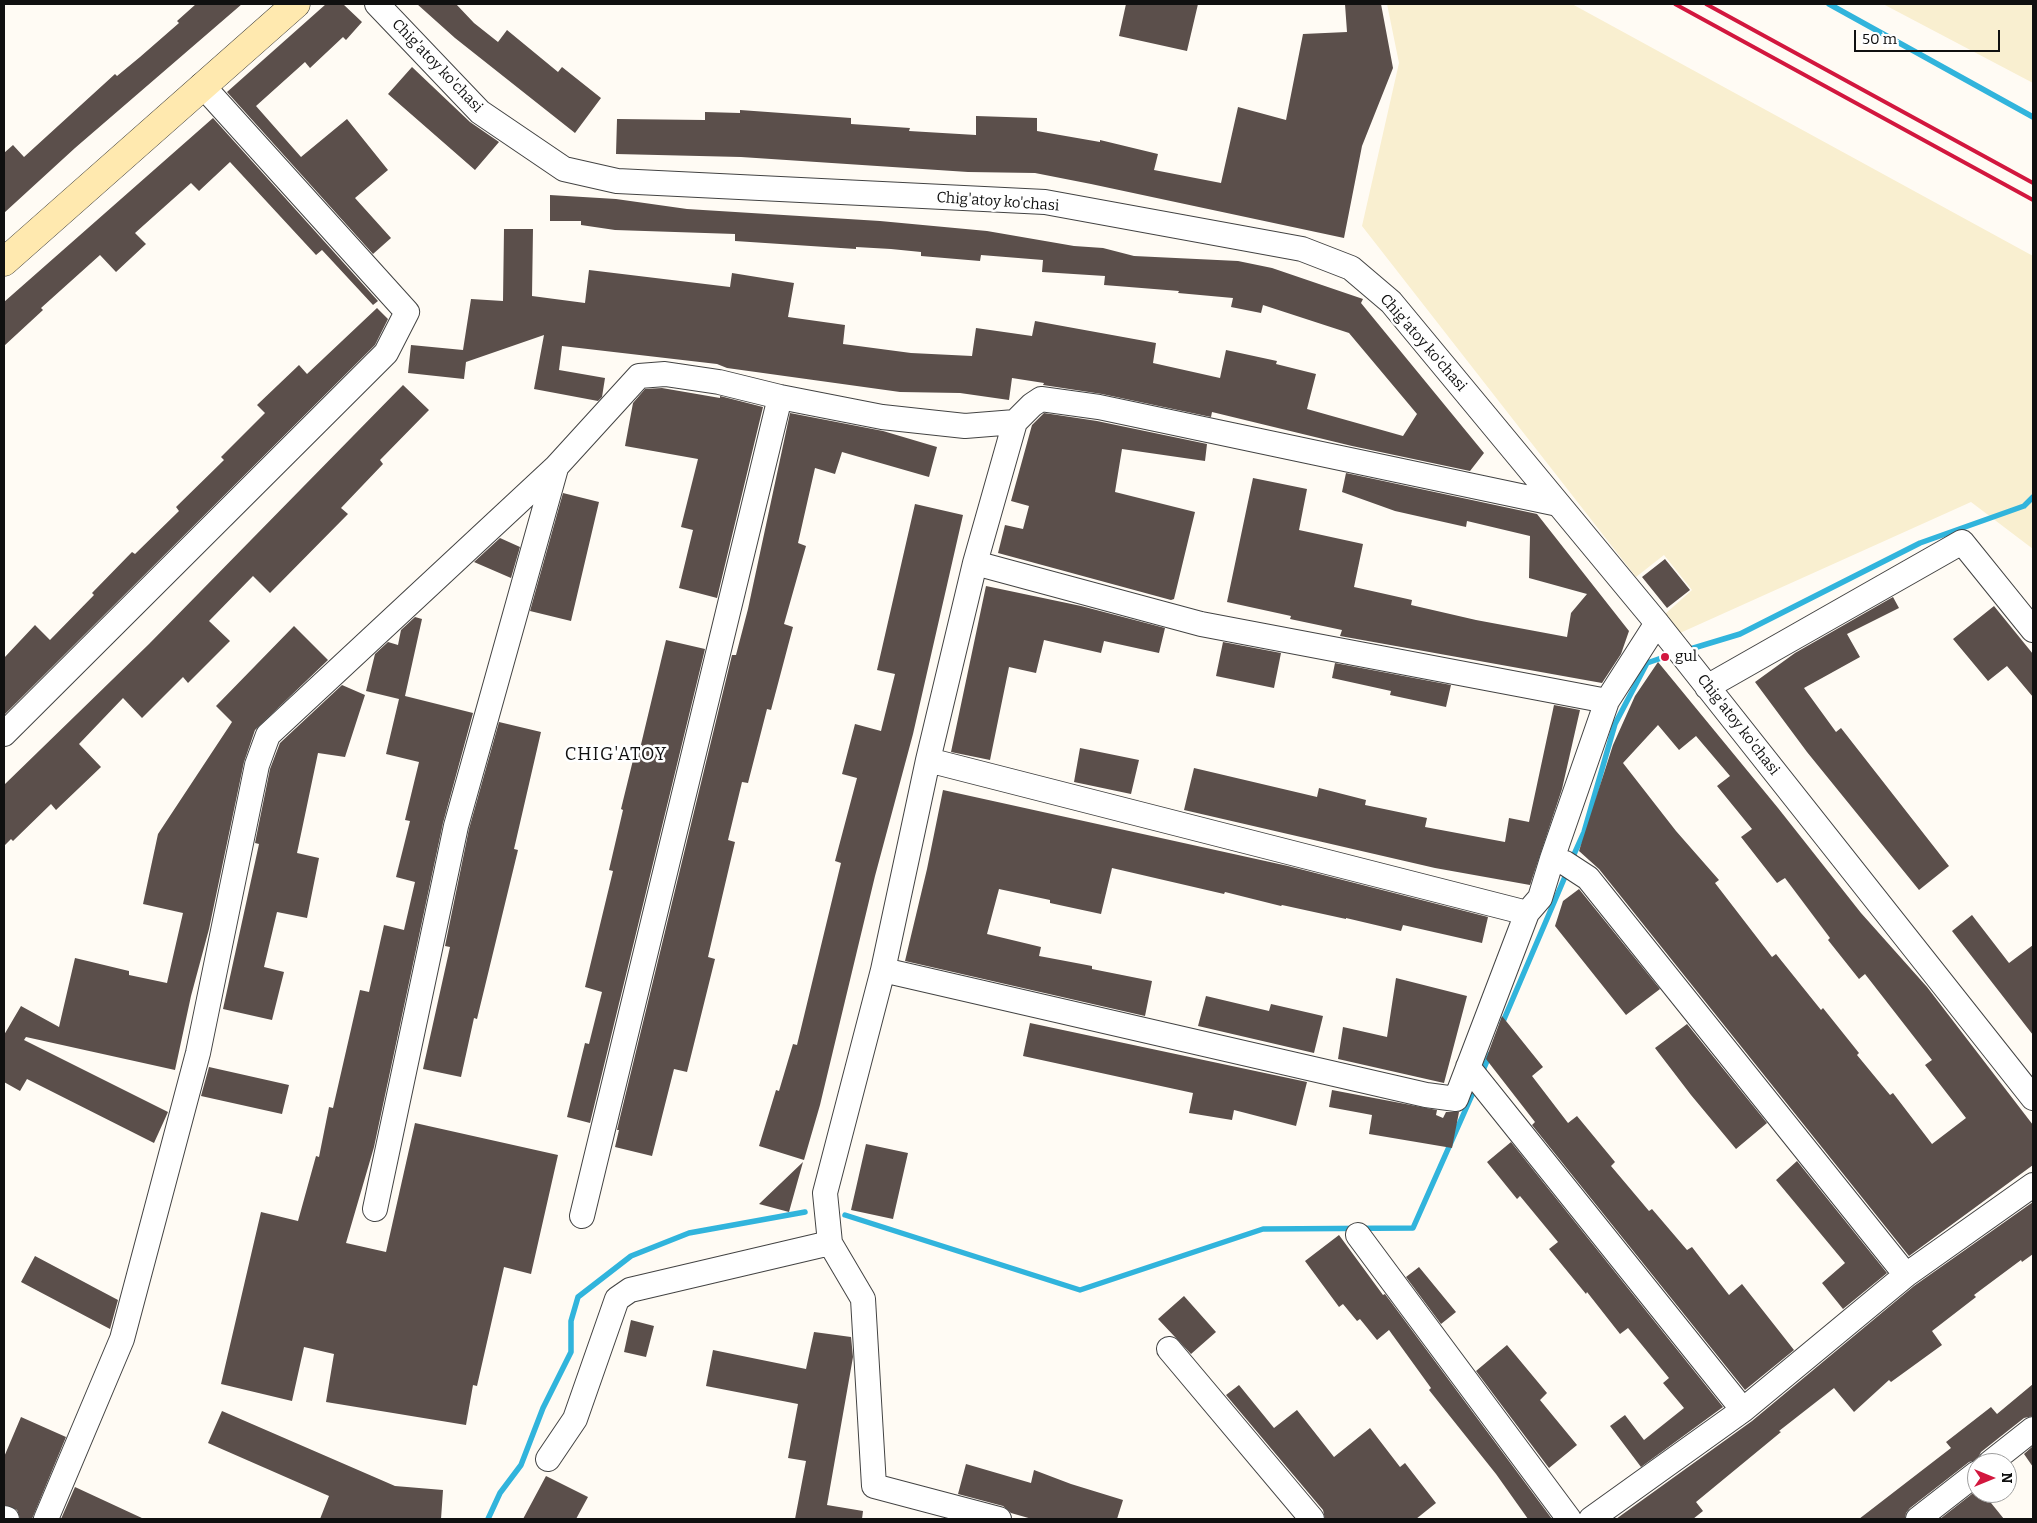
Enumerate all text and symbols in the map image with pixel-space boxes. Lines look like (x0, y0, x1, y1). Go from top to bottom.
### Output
street label: Chig'atoy ko'chasi (388, 16, 486, 116)
scale bar (1857, 20, 2003, 52)
text: 50 m (1862, 30, 1897, 48)
street label: Chig'atoy ko'chasi (936, 189, 1060, 215)
street label: Chig'atoy ko'chasi (1376, 291, 1470, 395)
place label: gul (1675, 648, 1697, 666)
marker: gul (1659, 651, 1671, 663)
street label: Chig'atoy ko'chasi (1693, 671, 1783, 779)
district label: CHIG'ATOY (564, 744, 668, 766)
north arrow (1967, 1453, 2017, 1503)
text: N (1998, 1473, 2015, 1483)

